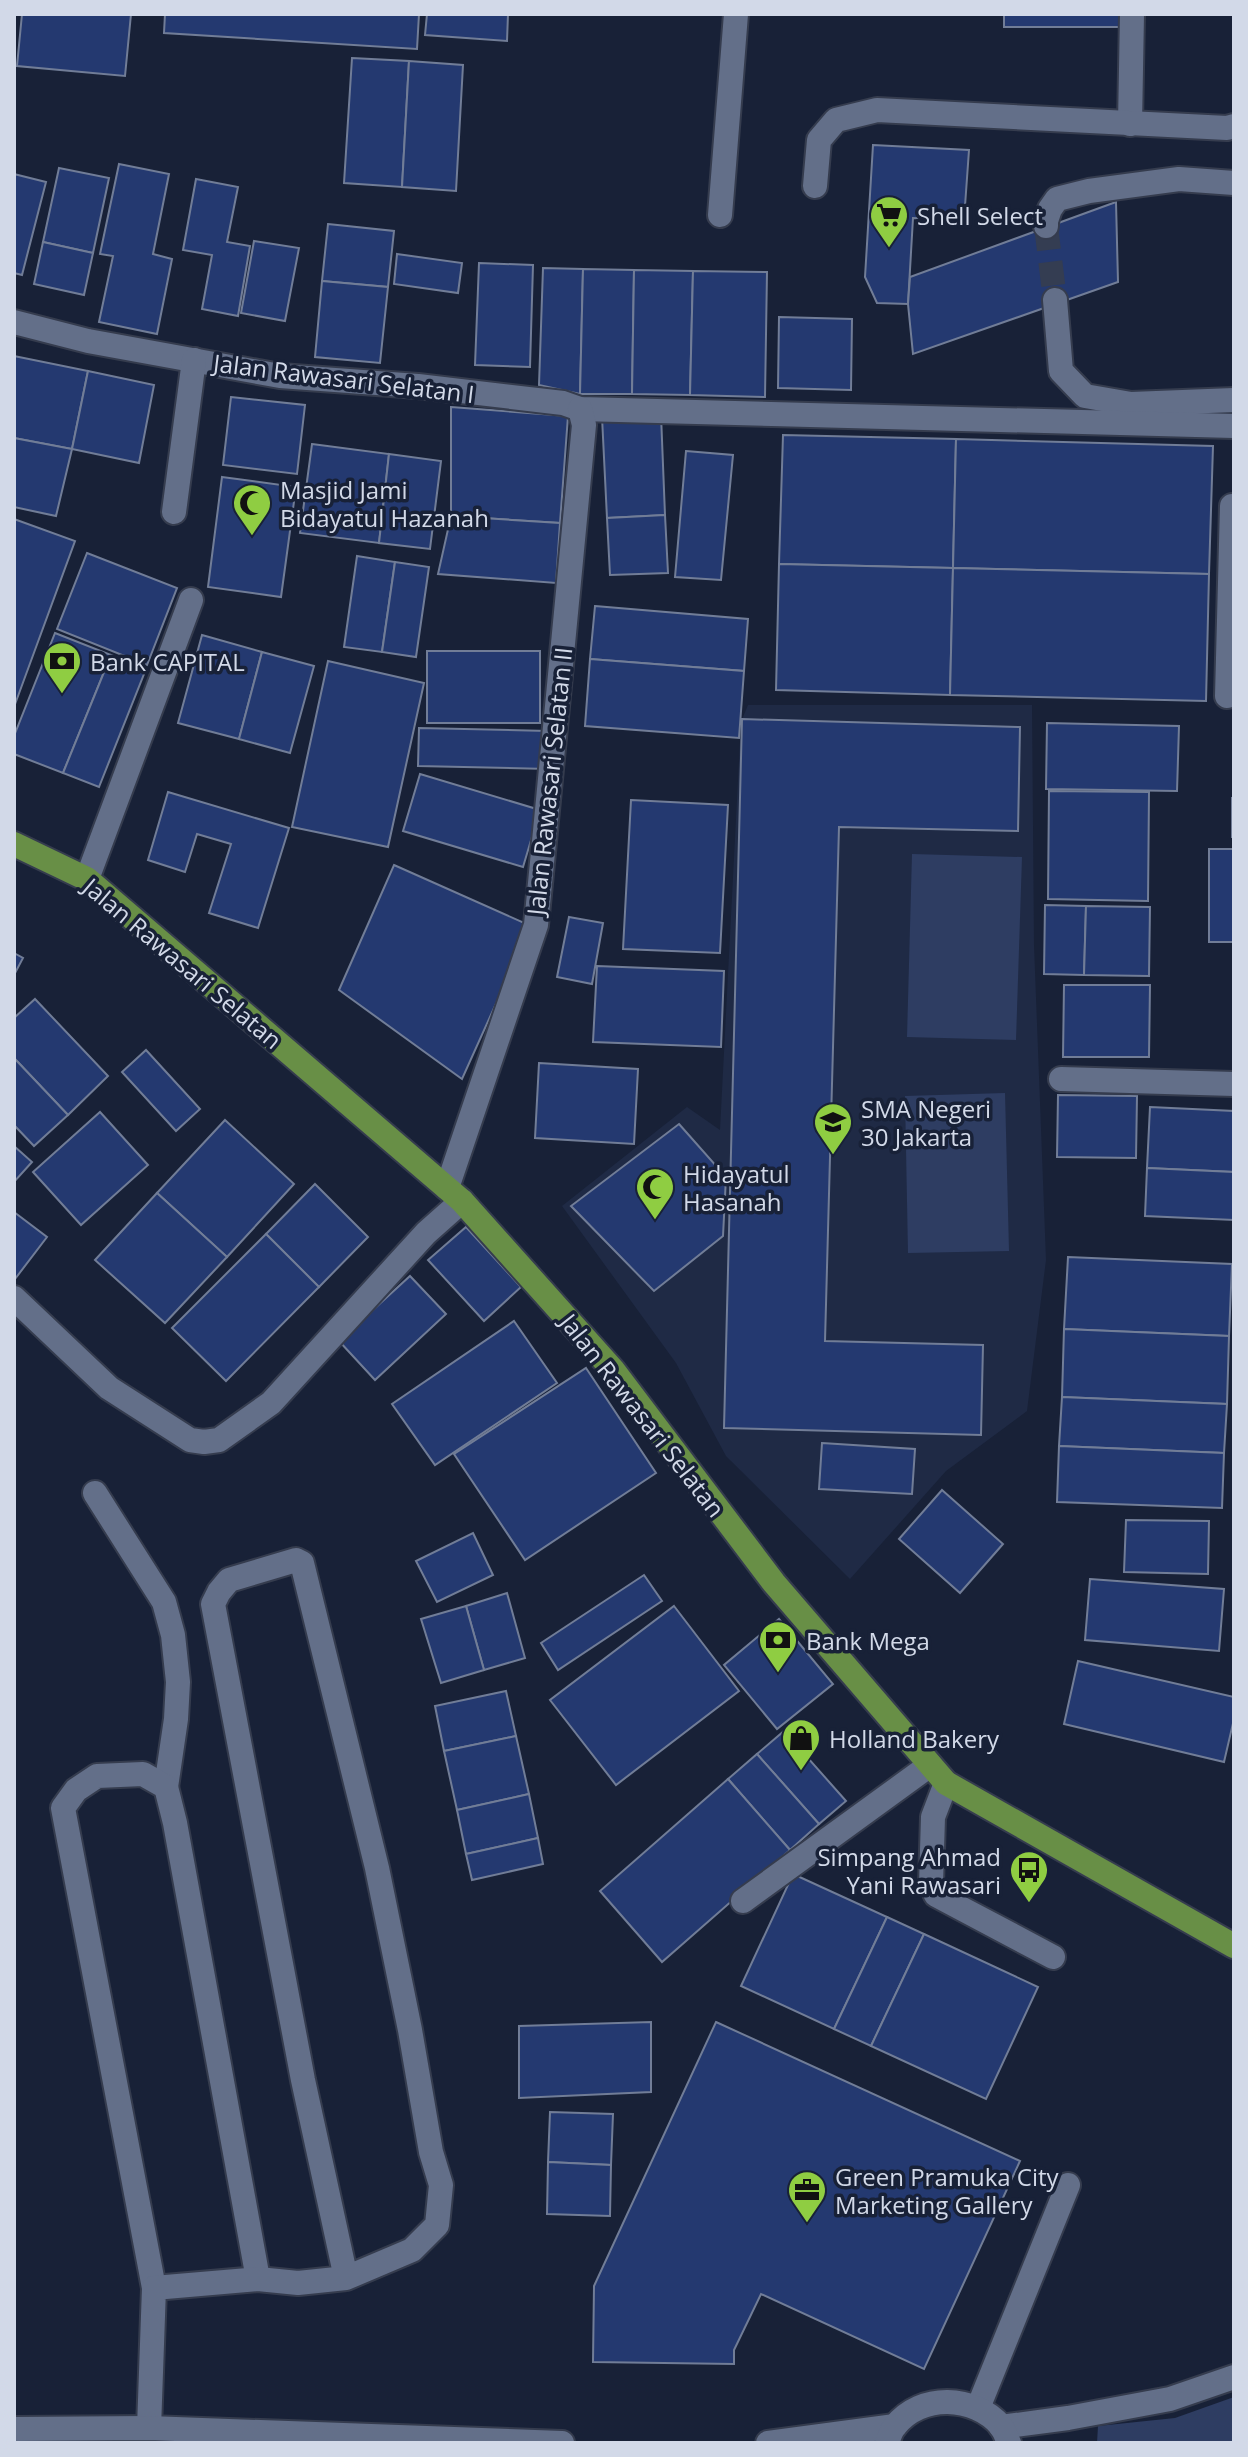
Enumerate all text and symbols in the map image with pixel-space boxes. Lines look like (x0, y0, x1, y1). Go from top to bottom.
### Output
supermarket icon: Shell Select (868, 194, 910, 249)
place label: Shell Select (917, 199, 1043, 232)
street label: Jalan Rawasari Selatan I (210, 345, 476, 410)
place label: Masjid Jami Bidayatul Hazanah (280, 473, 489, 534)
mosque icon: Masjid Jami Bidayatul Hazanah (231, 482, 273, 537)
bank icon: Bank CAPITAL (41, 640, 83, 695)
place label: Bank CAPITAL (90, 645, 245, 678)
street label: Jalan Rawasari Selatan II (518, 645, 579, 919)
street label: Jalan Rawasari Selatan (75, 869, 289, 1056)
place label: SMA Negeri 30 Jakarta (861, 1092, 991, 1153)
school or university icon: SMA Negeri 30 Jakarta (812, 1101, 854, 1156)
place label: Hidayatul Hasanah (683, 1157, 789, 1218)
mosque icon: Hidayatul Hasanah (634, 1166, 676, 1221)
street label: Jalan Rawasari Selatan (552, 1305, 733, 1524)
bank icon: Bank Mega (757, 1619, 799, 1674)
place label: Bank Mega (806, 1624, 930, 1657)
shop icon: Holland Bakery (780, 1717, 822, 1772)
place label: Holland Bakery (829, 1722, 1000, 1755)
place label: Simpang Ahmad Yani Rawasari (817, 1840, 1001, 1901)
bus stop icon: Simpang Ahmad Yani Rawasari (1008, 1849, 1050, 1904)
place label: Green Pramuka City Marketing Gallery (835, 2160, 1060, 2221)
office icon: Green Pramuka City Marketing Gallery (786, 2169, 828, 2224)

